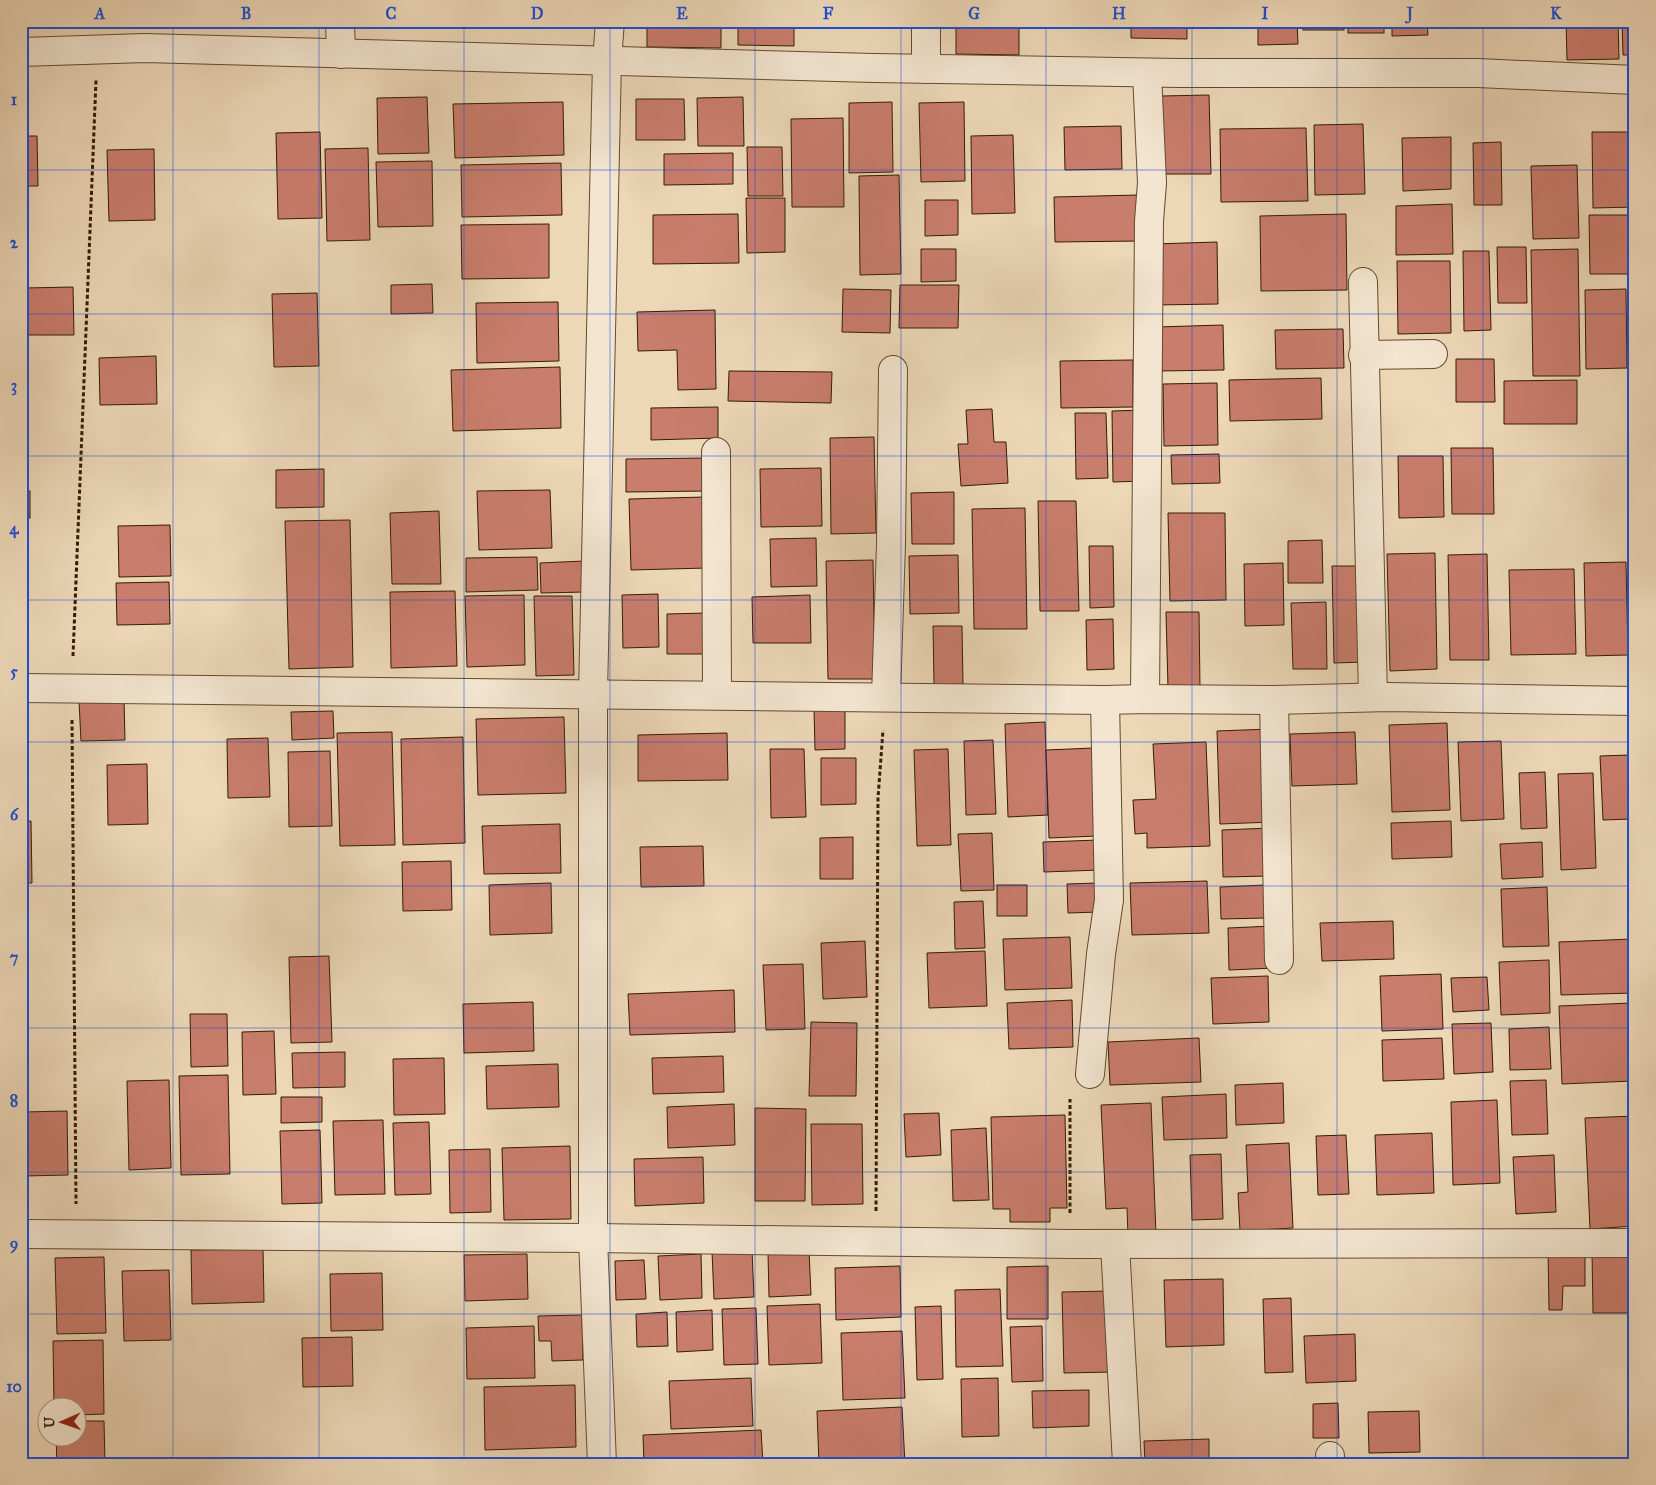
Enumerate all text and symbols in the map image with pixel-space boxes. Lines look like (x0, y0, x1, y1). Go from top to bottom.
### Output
text: A (94, 4, 106, 23)
text: B (241, 4, 251, 23)
text: C (386, 4, 397, 23)
text: D (531, 4, 544, 23)
text: E (676, 4, 688, 23)
text: F (823, 4, 834, 23)
text: G (968, 4, 980, 23)
text: H (1112, 4, 1126, 23)
text: I (1262, 4, 1269, 23)
text: J (1405, 4, 1414, 24)
text: K (1550, 4, 1562, 23)
text: 1 (11, 90, 18, 109)
text: 2 (10, 233, 19, 252)
text: 3 (11, 376, 17, 396)
text: 4 (10, 519, 20, 539)
text: 5 (10, 662, 18, 681)
text: 6 (10, 805, 19, 824)
text: 7 (10, 948, 19, 967)
text: 8 (10, 1091, 18, 1110)
text: 9 (10, 1234, 18, 1254)
text: 10 (6, 1377, 22, 1396)
north arrow (38, 1398, 88, 1448)
text: U (41, 1416, 58, 1428)

